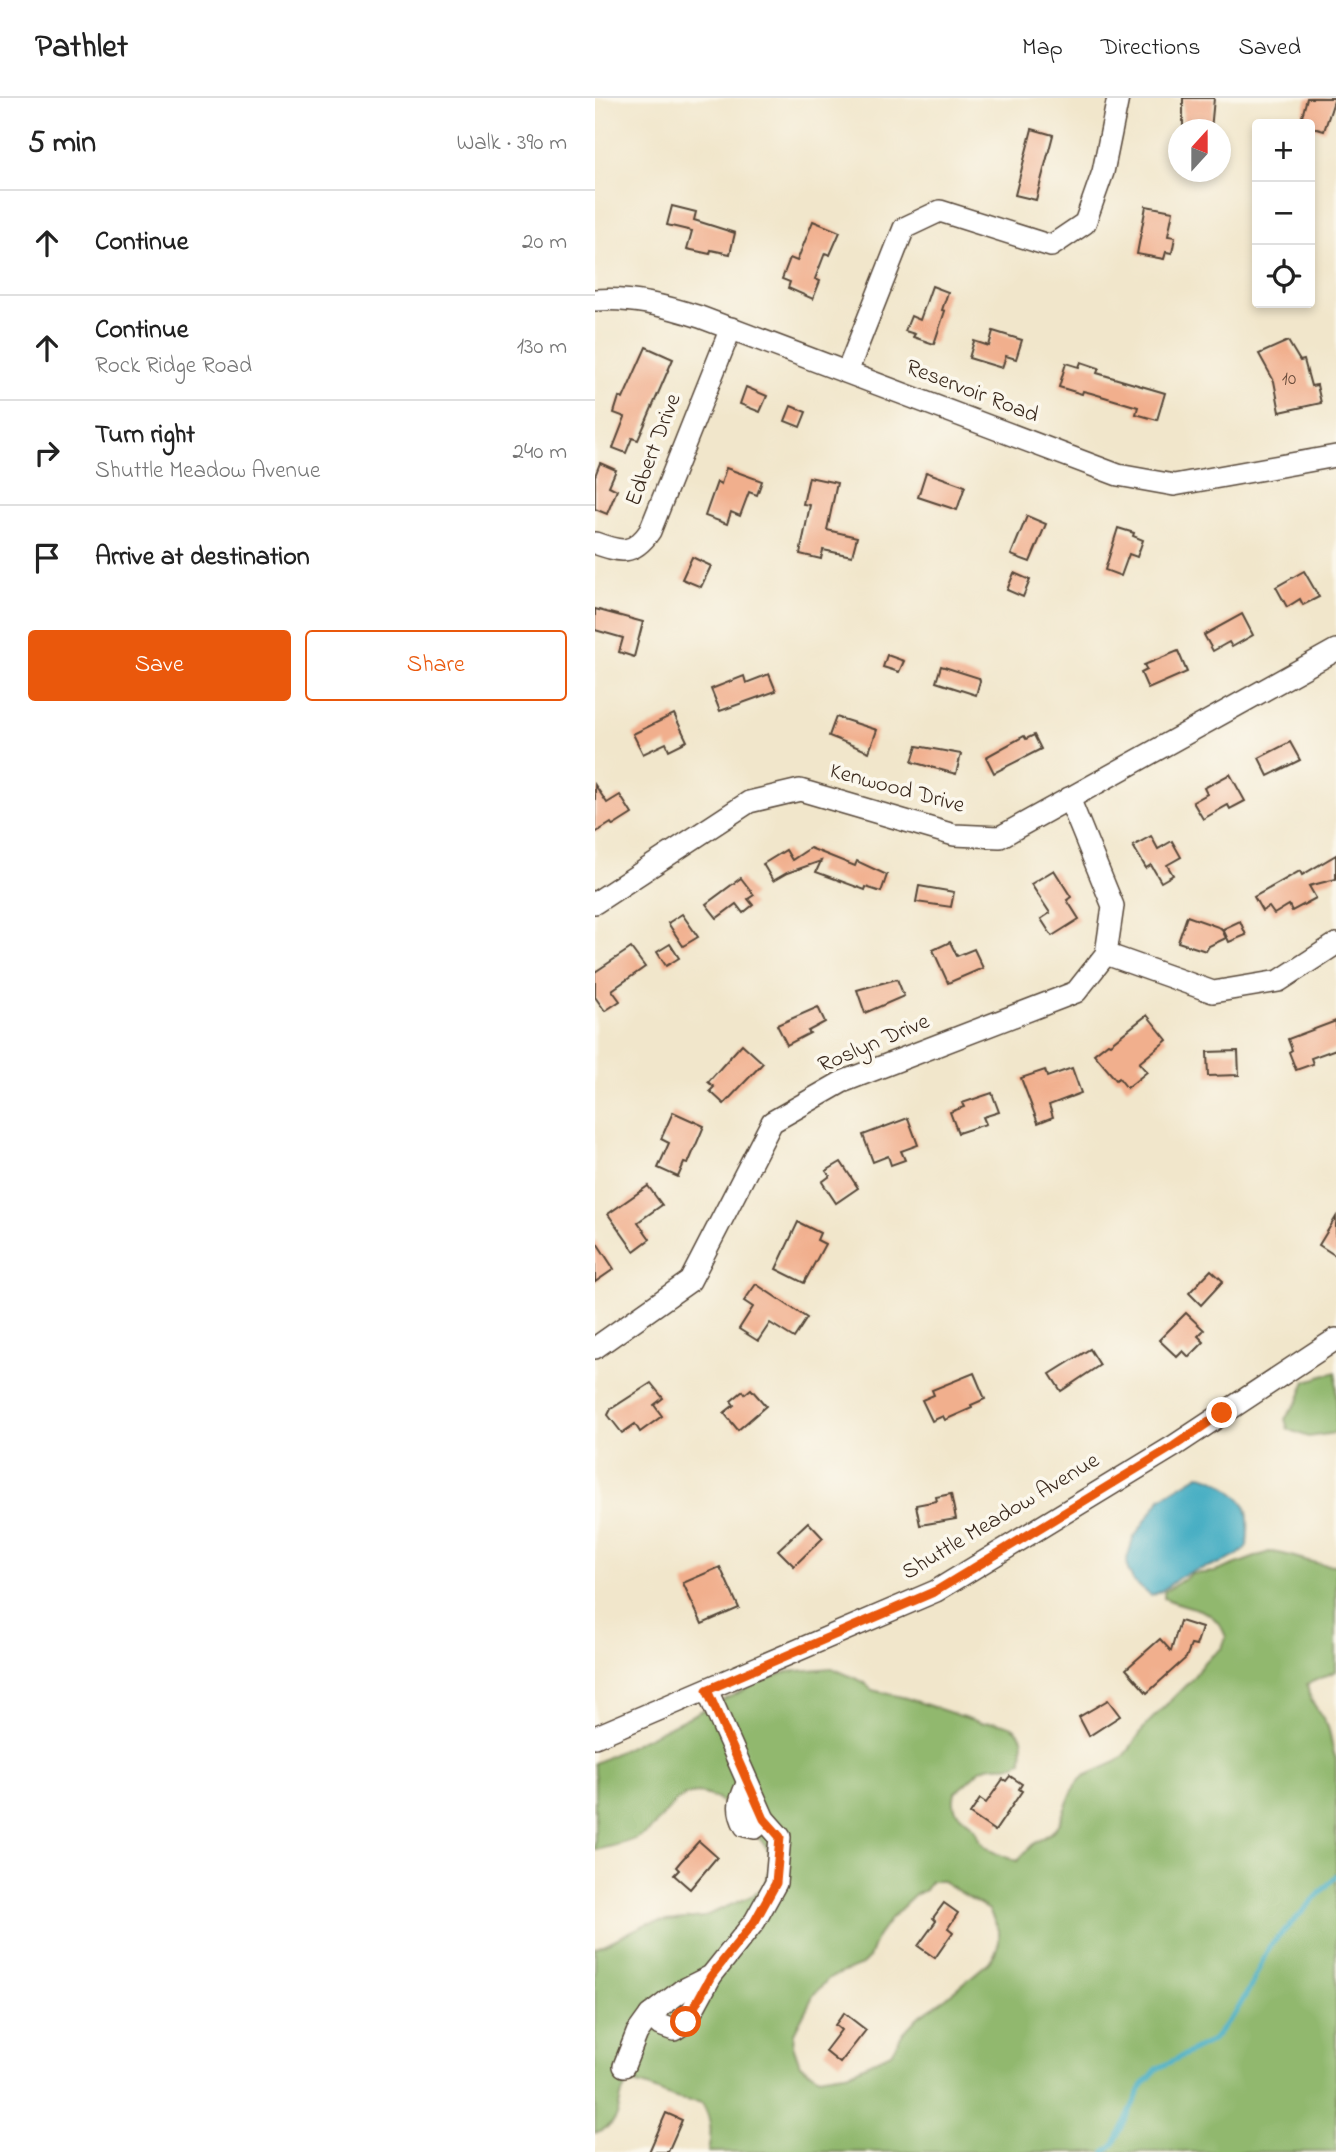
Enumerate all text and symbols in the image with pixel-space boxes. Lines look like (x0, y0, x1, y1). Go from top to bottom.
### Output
text: Pathlet (35, 24, 128, 72)
text: Map (1022, 31, 1063, 66)
text: Directions (1101, 31, 1200, 66)
text: Saved (1238, 31, 1301, 66)
north arrow (1168, 119, 1231, 182)
map controls (1252, 119, 1315, 308)
button: + (1252, 119, 1315, 182)
text: 5 min (28, 122, 96, 166)
text: Walk · 390 m (456, 127, 567, 160)
button: − (1252, 182, 1315, 245)
icon: ahead (28, 224, 66, 262)
text: Continue (95, 224, 188, 262)
text: 20 m (522, 226, 567, 259)
button: locate (1252, 245, 1315, 308)
text: Continue (95, 312, 188, 350)
icon: ahead (28, 329, 66, 367)
text: 130 m (517, 331, 567, 364)
text: Rock Ridge Road (95, 350, 252, 383)
street label: Reservoir Road (901, 351, 1043, 433)
house number: 10 (1282, 366, 1296, 393)
street label: Edbert Drive (617, 388, 691, 511)
text: Turn right (95, 417, 195, 455)
icon: right (28, 434, 66, 472)
text: 240 m (513, 436, 567, 469)
text: Shuttle Meadow Avenue (95, 455, 320, 488)
icon: arrive (28, 539, 66, 577)
text: Arrive at destination (95, 539, 310, 577)
button: Save (28, 630, 291, 701)
button: Share (305, 630, 567, 701)
street label: Kenwood Drive (826, 755, 969, 823)
street label: Roslyn Drive (813, 1005, 936, 1084)
route end (1206, 1397, 1237, 1428)
street label: Shuttle Meadow Avenue (896, 1444, 1107, 1589)
route start (670, 2006, 701, 2037)

